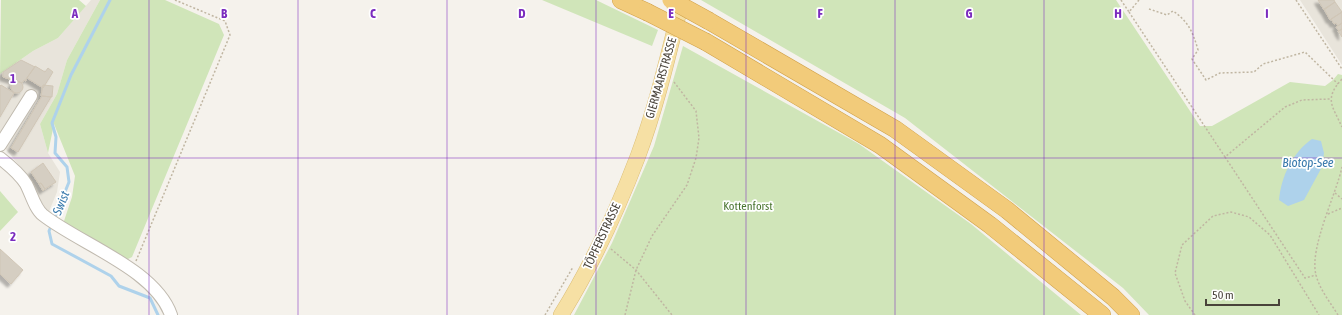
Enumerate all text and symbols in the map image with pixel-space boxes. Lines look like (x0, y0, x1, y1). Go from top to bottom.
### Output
text: A (71, 6, 79, 21)
text: B (221, 6, 228, 21)
text: C (370, 6, 376, 21)
text: D (518, 6, 526, 21)
text: E (668, 6, 674, 21)
text: F (817, 6, 823, 21)
text: G (966, 6, 973, 21)
text: H (1114, 6, 1122, 21)
text: I (1265, 6, 1269, 21)
street label: GIERMAARSTRASSE (643, 36, 679, 120)
text: 1 (10, 71, 16, 86)
water label: Biotop-See (1282, 155, 1334, 170)
water label: Swist (49, 189, 73, 218)
park label: Kottenforst (723, 199, 773, 213)
street label: TÖPFERSTRASSE (581, 201, 623, 271)
text: 2 (10, 229, 16, 244)
scale bar (1206, 281, 1279, 307)
text: 50 m (1212, 288, 1234, 302)

